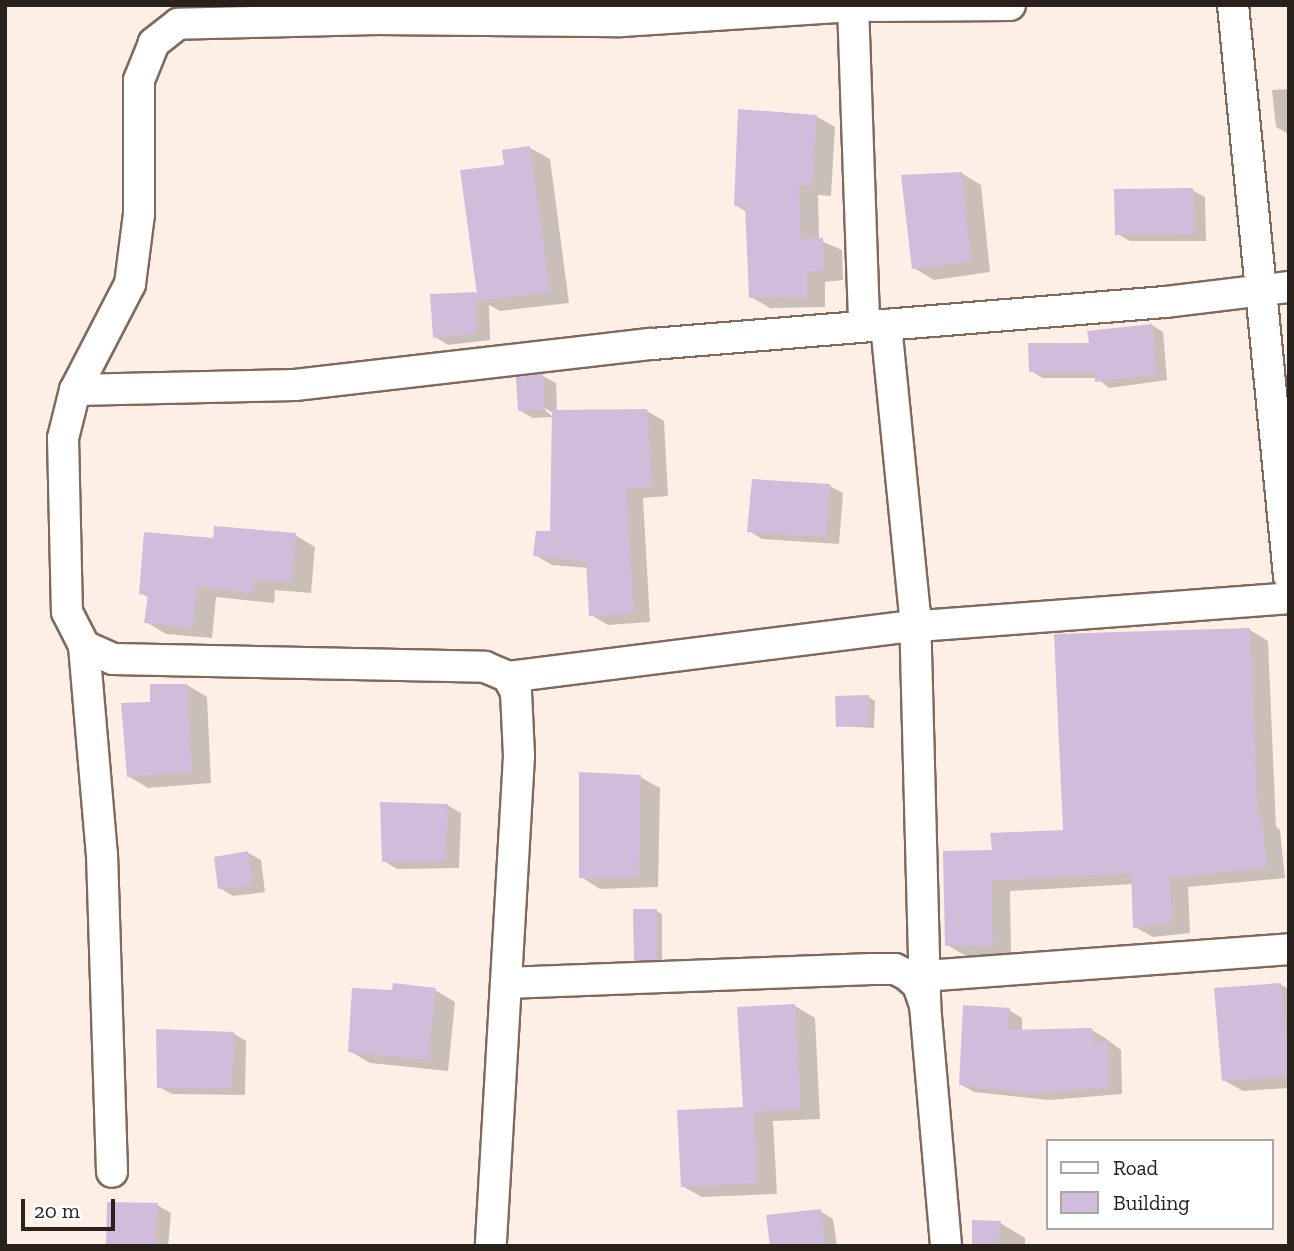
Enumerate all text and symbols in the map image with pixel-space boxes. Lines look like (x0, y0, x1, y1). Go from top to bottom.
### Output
legend (1046, 1139, 1273, 1230)
text: Road (1113, 1155, 1158, 1180)
scale bar (24, 1184, 119, 1228)
text: Building (1113, 1190, 1190, 1215)
text: 20 m (34, 1198, 80, 1223)

